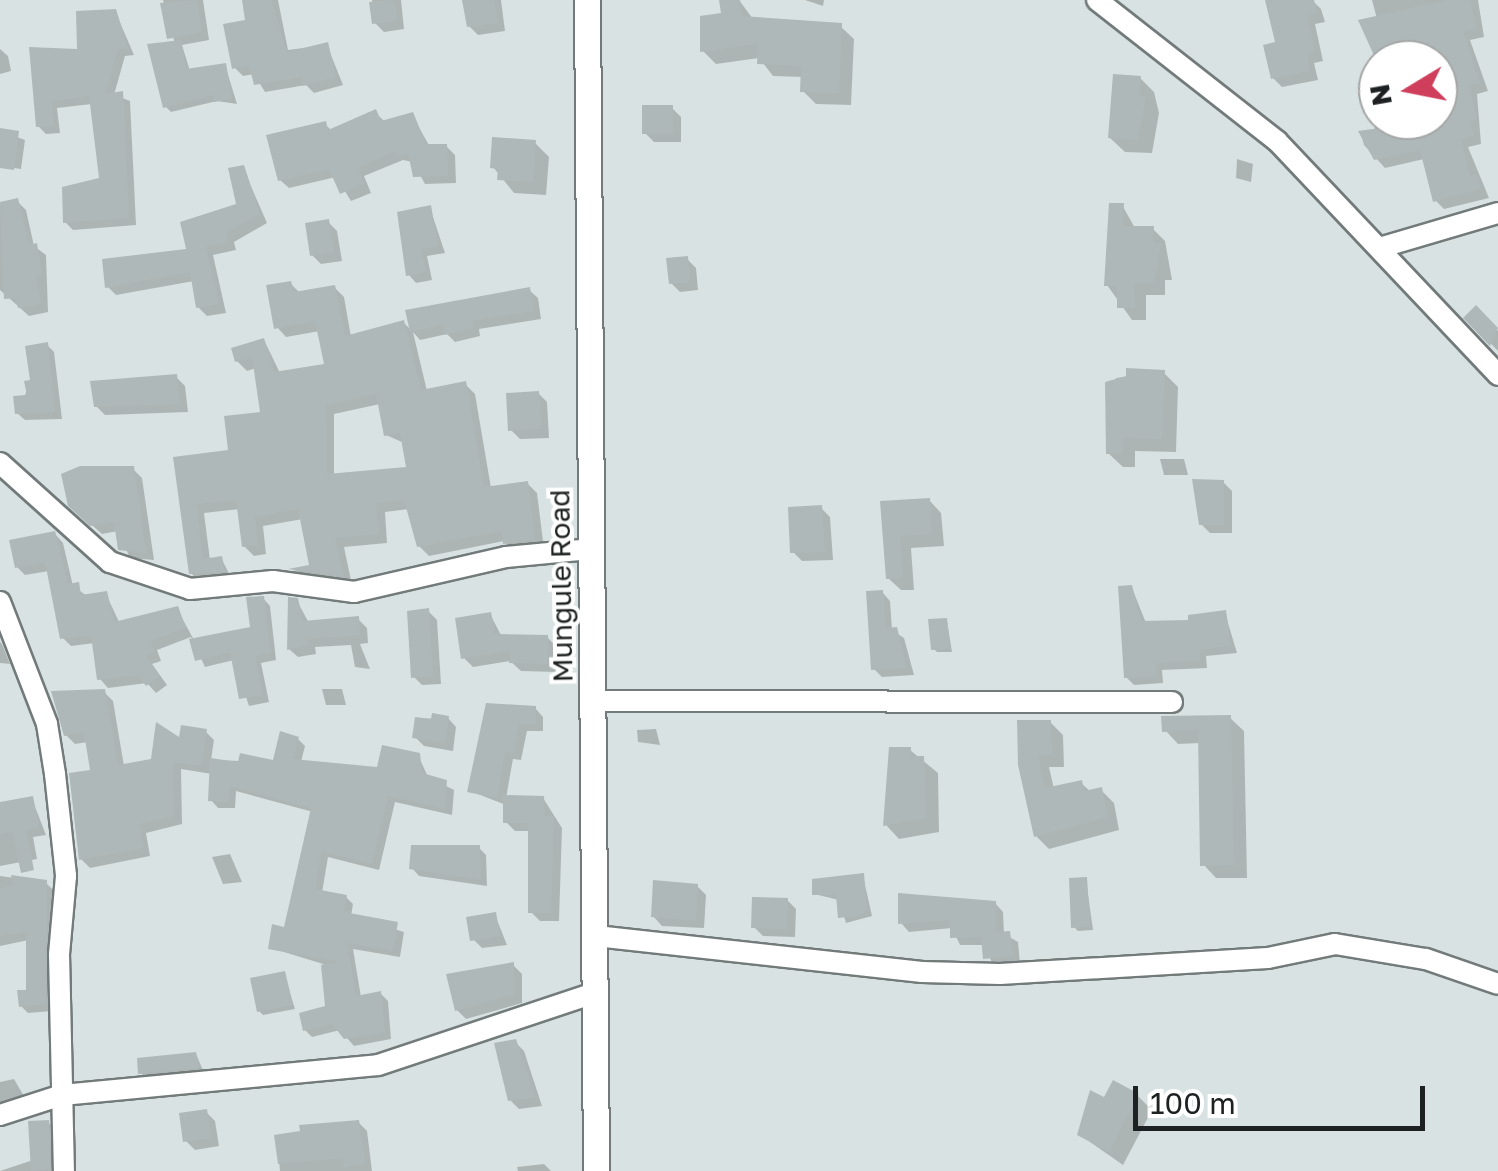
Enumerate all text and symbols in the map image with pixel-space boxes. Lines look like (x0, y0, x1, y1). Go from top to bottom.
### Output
north arrow (1358, 40, 1458, 140)
text: N (1362, 82, 1398, 108)
street label: Mungule Road (543, 489, 579, 683)
scale bar (1138, 1066, 1430, 1128)
text: 100 m (1150, 1085, 1236, 1121)

